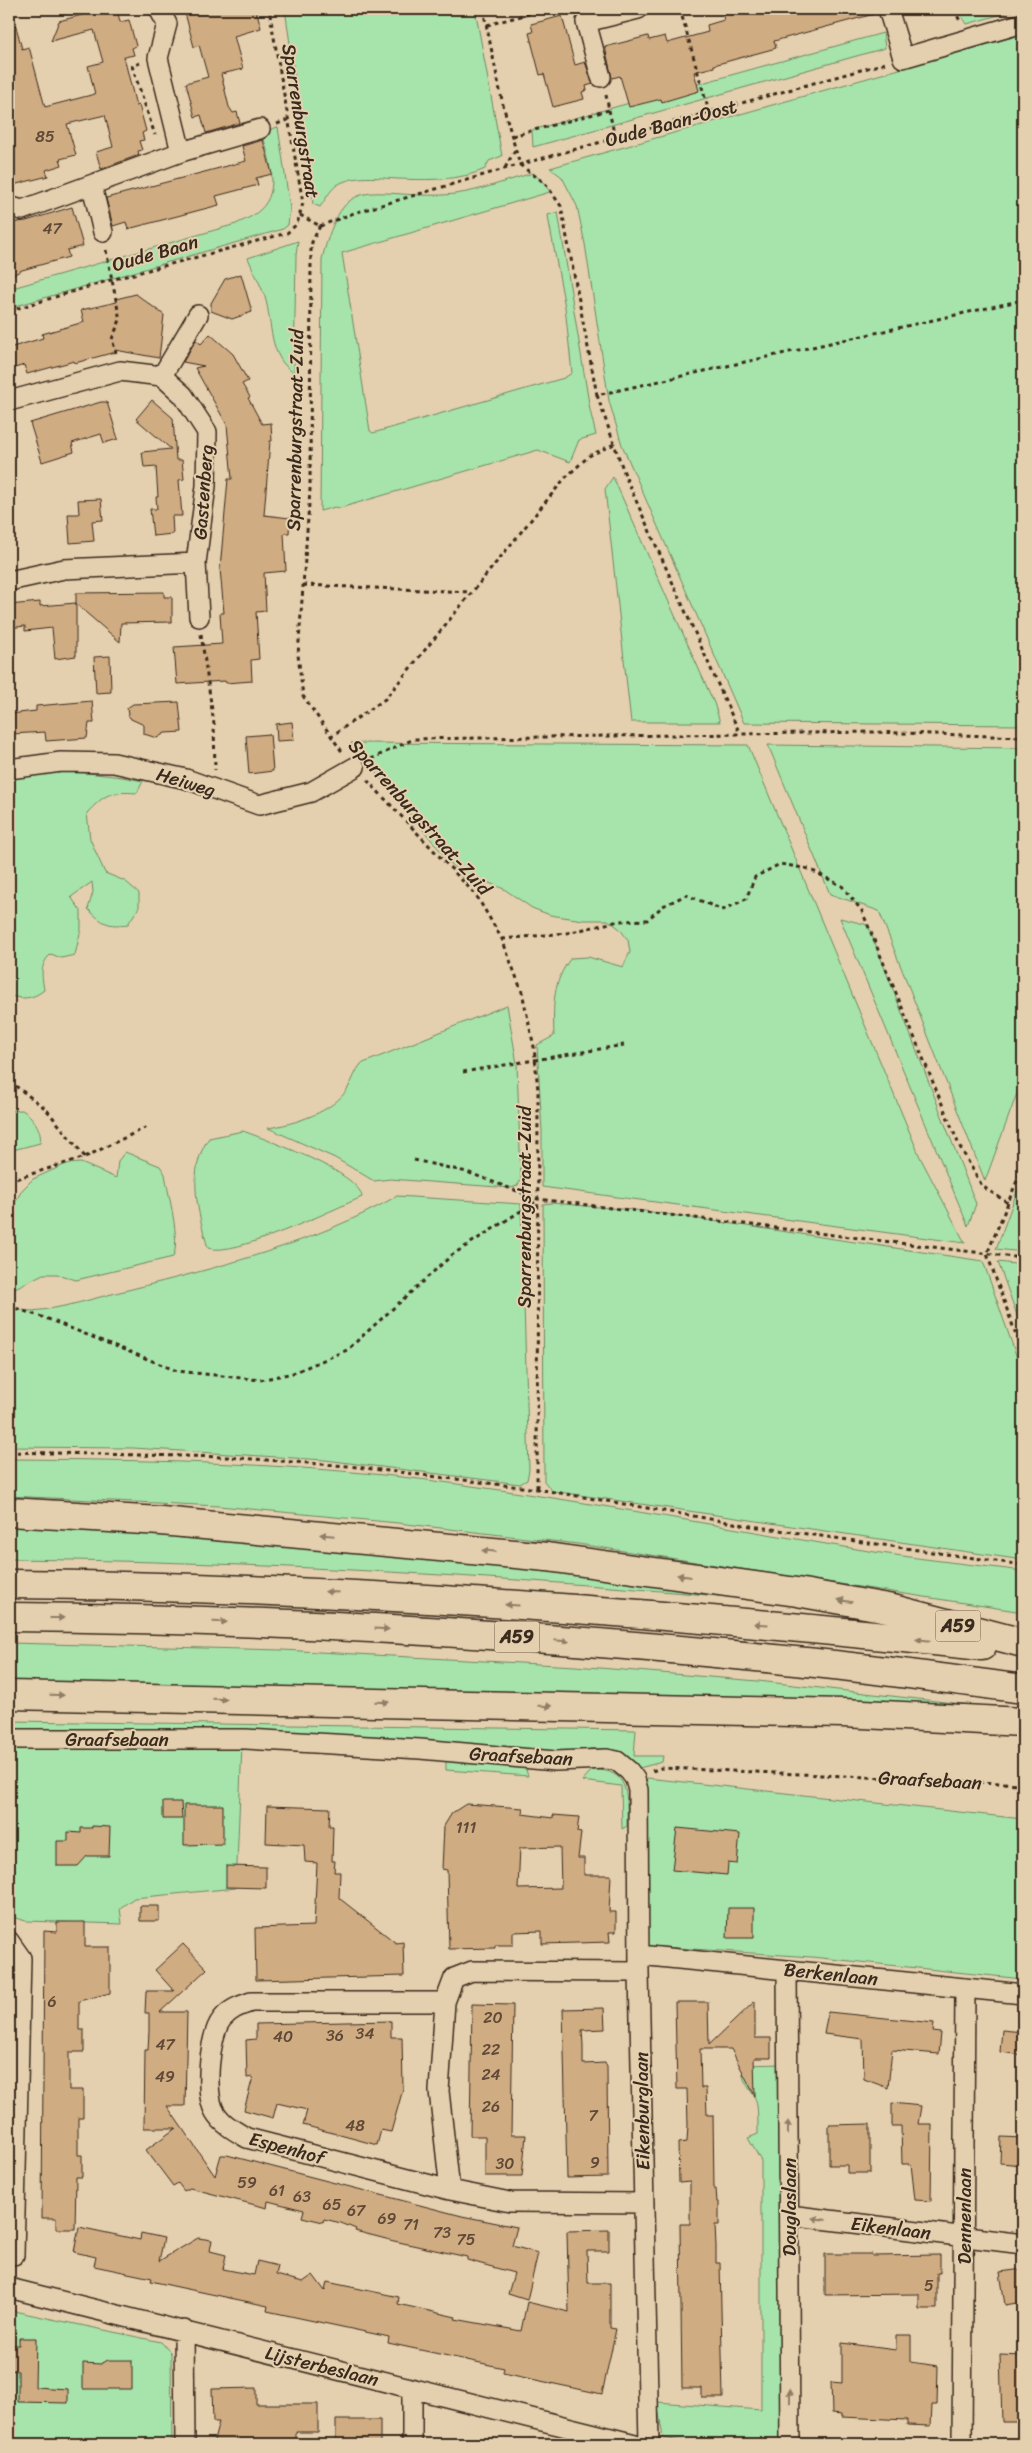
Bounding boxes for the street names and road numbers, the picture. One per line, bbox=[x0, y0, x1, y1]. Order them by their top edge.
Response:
street label: Sparrenburgstraat bbox=[272, 41, 330, 201]
street label: Oude Baan-Oost bbox=[601, 90, 741, 156]
street label: Oude Baan bbox=[108, 225, 202, 281]
street label: Sparrenburgstraat-Zuid bbox=[277, 327, 313, 531]
street label: Gastenberg bbox=[183, 443, 223, 541]
street label: Sparrenburgstraat-Zuid bbox=[340, 731, 501, 905]
street label: Heiweg bbox=[152, 757, 220, 807]
street label: Sparrenburgstraat-Zuid bbox=[508, 1104, 541, 1308]
road number: A59 bbox=[936, 1610, 980, 1642]
road number: A59 bbox=[494, 1621, 540, 1652]
street label: Graafsebaan bbox=[65, 1723, 169, 1756]
street label: Graafsebaan bbox=[468, 1737, 574, 1775]
street label: Graafsebaan bbox=[877, 1761, 983, 1799]
street label: Berkenlaan bbox=[782, 1953, 880, 1995]
street label: Eikenburglaan bbox=[624, 2052, 660, 2170]
street label: Espenhof bbox=[245, 2122, 331, 2175]
street label: Douglaslaan bbox=[773, 2158, 806, 2256]
street label: Dennenlaan bbox=[948, 2168, 981, 2264]
street label: Eikenlaan bbox=[849, 2207, 933, 2249]
street label: Lijsterbeslaan bbox=[262, 2336, 382, 2396]

